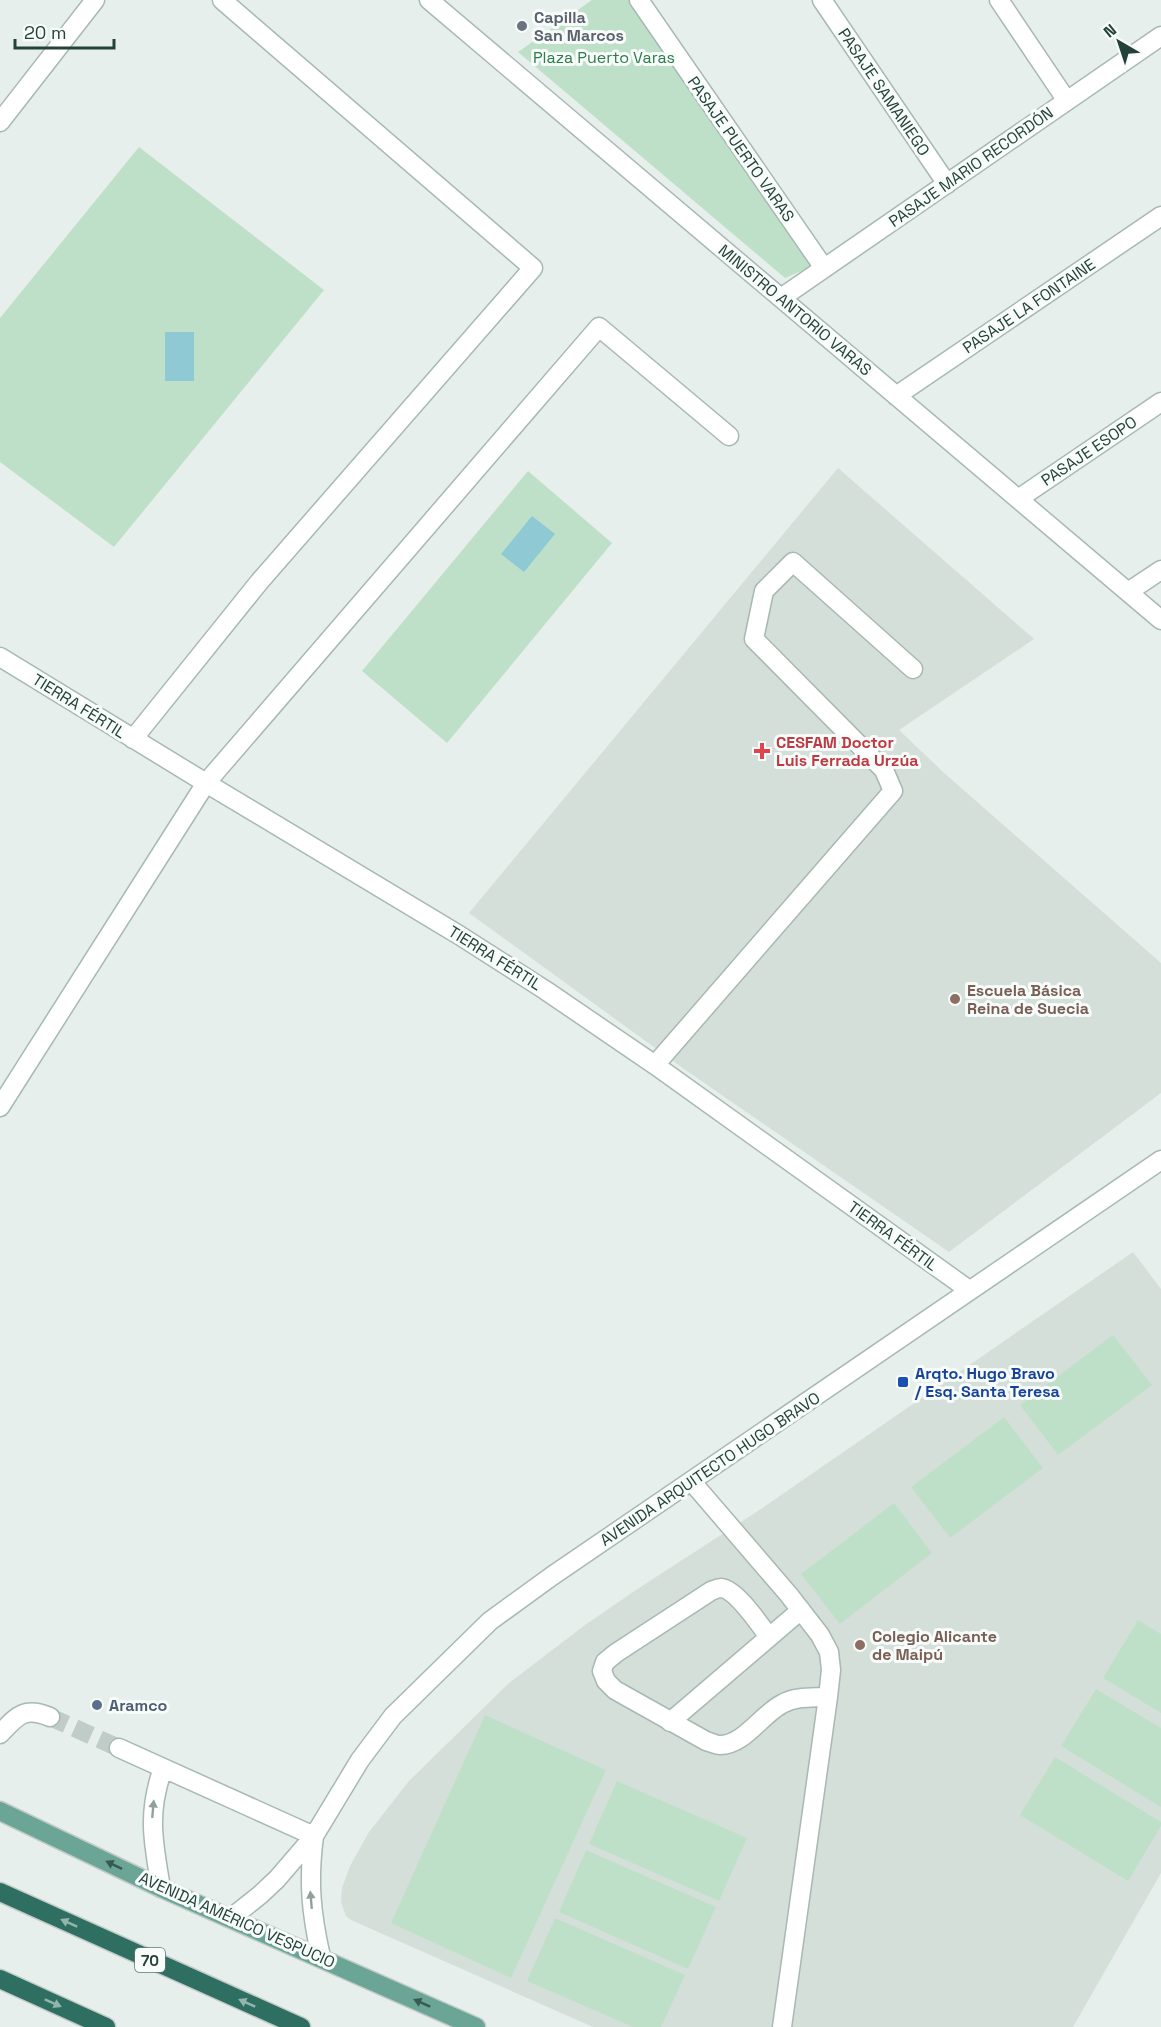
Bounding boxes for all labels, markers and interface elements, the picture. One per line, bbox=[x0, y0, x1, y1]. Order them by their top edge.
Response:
place label: Capilla San Marcos bbox=[534, 7, 624, 46]
scale bar bbox=[15, 12, 114, 50]
north arrow bbox=[1089, 12, 1149, 72]
marker: Capilla San Marcos bbox=[515, 19, 529, 33]
text: N bbox=[1099, 19, 1121, 42]
text: 20 m bbox=[24, 21, 67, 44]
street label: PASAJE SAMANIEGO bbox=[833, 24, 935, 160]
park label: Plaza Puerto Varas bbox=[533, 47, 675, 68]
street label: PASAJE PUERTO VARAS bbox=[683, 72, 799, 226]
street label: PASAJE MARIO RECORDÓN bbox=[885, 102, 1057, 232]
street label: MINISTRO ANTORIO VARAS bbox=[714, 240, 876, 380]
street label: PASAJE LA FONTAINE bbox=[959, 254, 1099, 358]
street label: PASAJE ESOPO bbox=[1037, 411, 1141, 491]
street label: TIERRA FÉRTIL bbox=[28, 669, 130, 743]
place label: CESFAM Doctor Luis Ferrada Urzúa bbox=[776, 732, 919, 771]
marker: CESFAM Doctor Luis Ferrada Urzúa bbox=[753, 742, 771, 760]
street label: TIERRA FÉRTIL bbox=[444, 921, 546, 995]
place label: Escuela Básica Reina de Suecia bbox=[967, 980, 1089, 1019]
marker: Escuela Básica Reina de Suecia bbox=[948, 992, 962, 1006]
street label: TIERRA FÉRTIL bbox=[844, 1196, 942, 1276]
place label: Arqto. Hugo Bravo / Esq. Santa Teresa bbox=[914, 1363, 1060, 1402]
marker: Arqto. Hugo Bravo / Esq. Santa Teresa bbox=[896, 1375, 910, 1389]
street label: AVENIDA ARQUITECTO HUGO BRAVO bbox=[596, 1387, 824, 1551]
place label: Colegio Alicante de Maipú bbox=[872, 1626, 997, 1665]
marker: Colegio Alicante de Maipú bbox=[853, 1638, 867, 1652]
place label: Aramco bbox=[109, 1695, 168, 1716]
marker: Aramco bbox=[90, 1698, 104, 1712]
one-way arrow bbox=[148, 1799, 158, 1818]
one-way arrow bbox=[106, 1861, 123, 1870]
street label: AVENIDA AMÉRICO VESPUCIO bbox=[136, 1867, 338, 1973]
one-way arrow bbox=[306, 1890, 316, 1909]
one-way arrow bbox=[61, 1919, 78, 1928]
road number: 70 bbox=[135, 1948, 165, 1972]
one-way arrow bbox=[238, 1998, 256, 2008]
one-way arrow bbox=[413, 1998, 431, 2008]
one-way arrow bbox=[45, 1999, 62, 2008]

